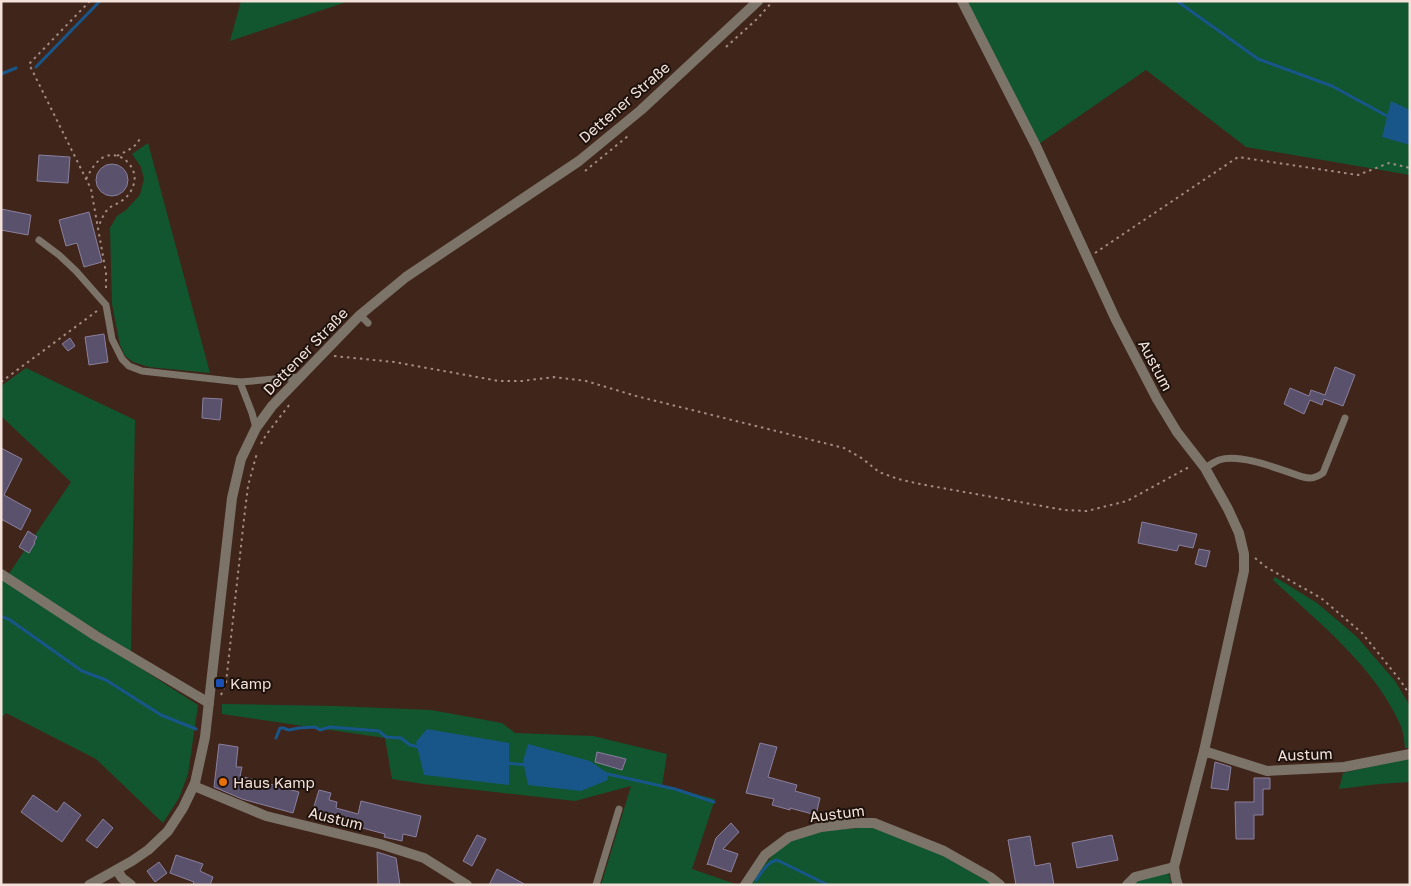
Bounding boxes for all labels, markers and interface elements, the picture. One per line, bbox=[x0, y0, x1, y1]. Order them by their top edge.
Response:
street label: Dettener Straße bbox=[575, 58, 673, 146]
street label: Dettener Straße bbox=[259, 303, 351, 398]
street label: Austum bbox=[1135, 336, 1177, 394]
place label: Kamp bbox=[230, 674, 271, 692]
marker: Kamp bbox=[214, 677, 226, 689]
street label: Austum bbox=[1277, 744, 1333, 764]
place label: Haus Kamp bbox=[233, 773, 315, 791]
marker: Haus Kamp bbox=[217, 776, 229, 788]
street label: Austum bbox=[809, 801, 865, 825]
street label: Austum bbox=[307, 803, 365, 833]

